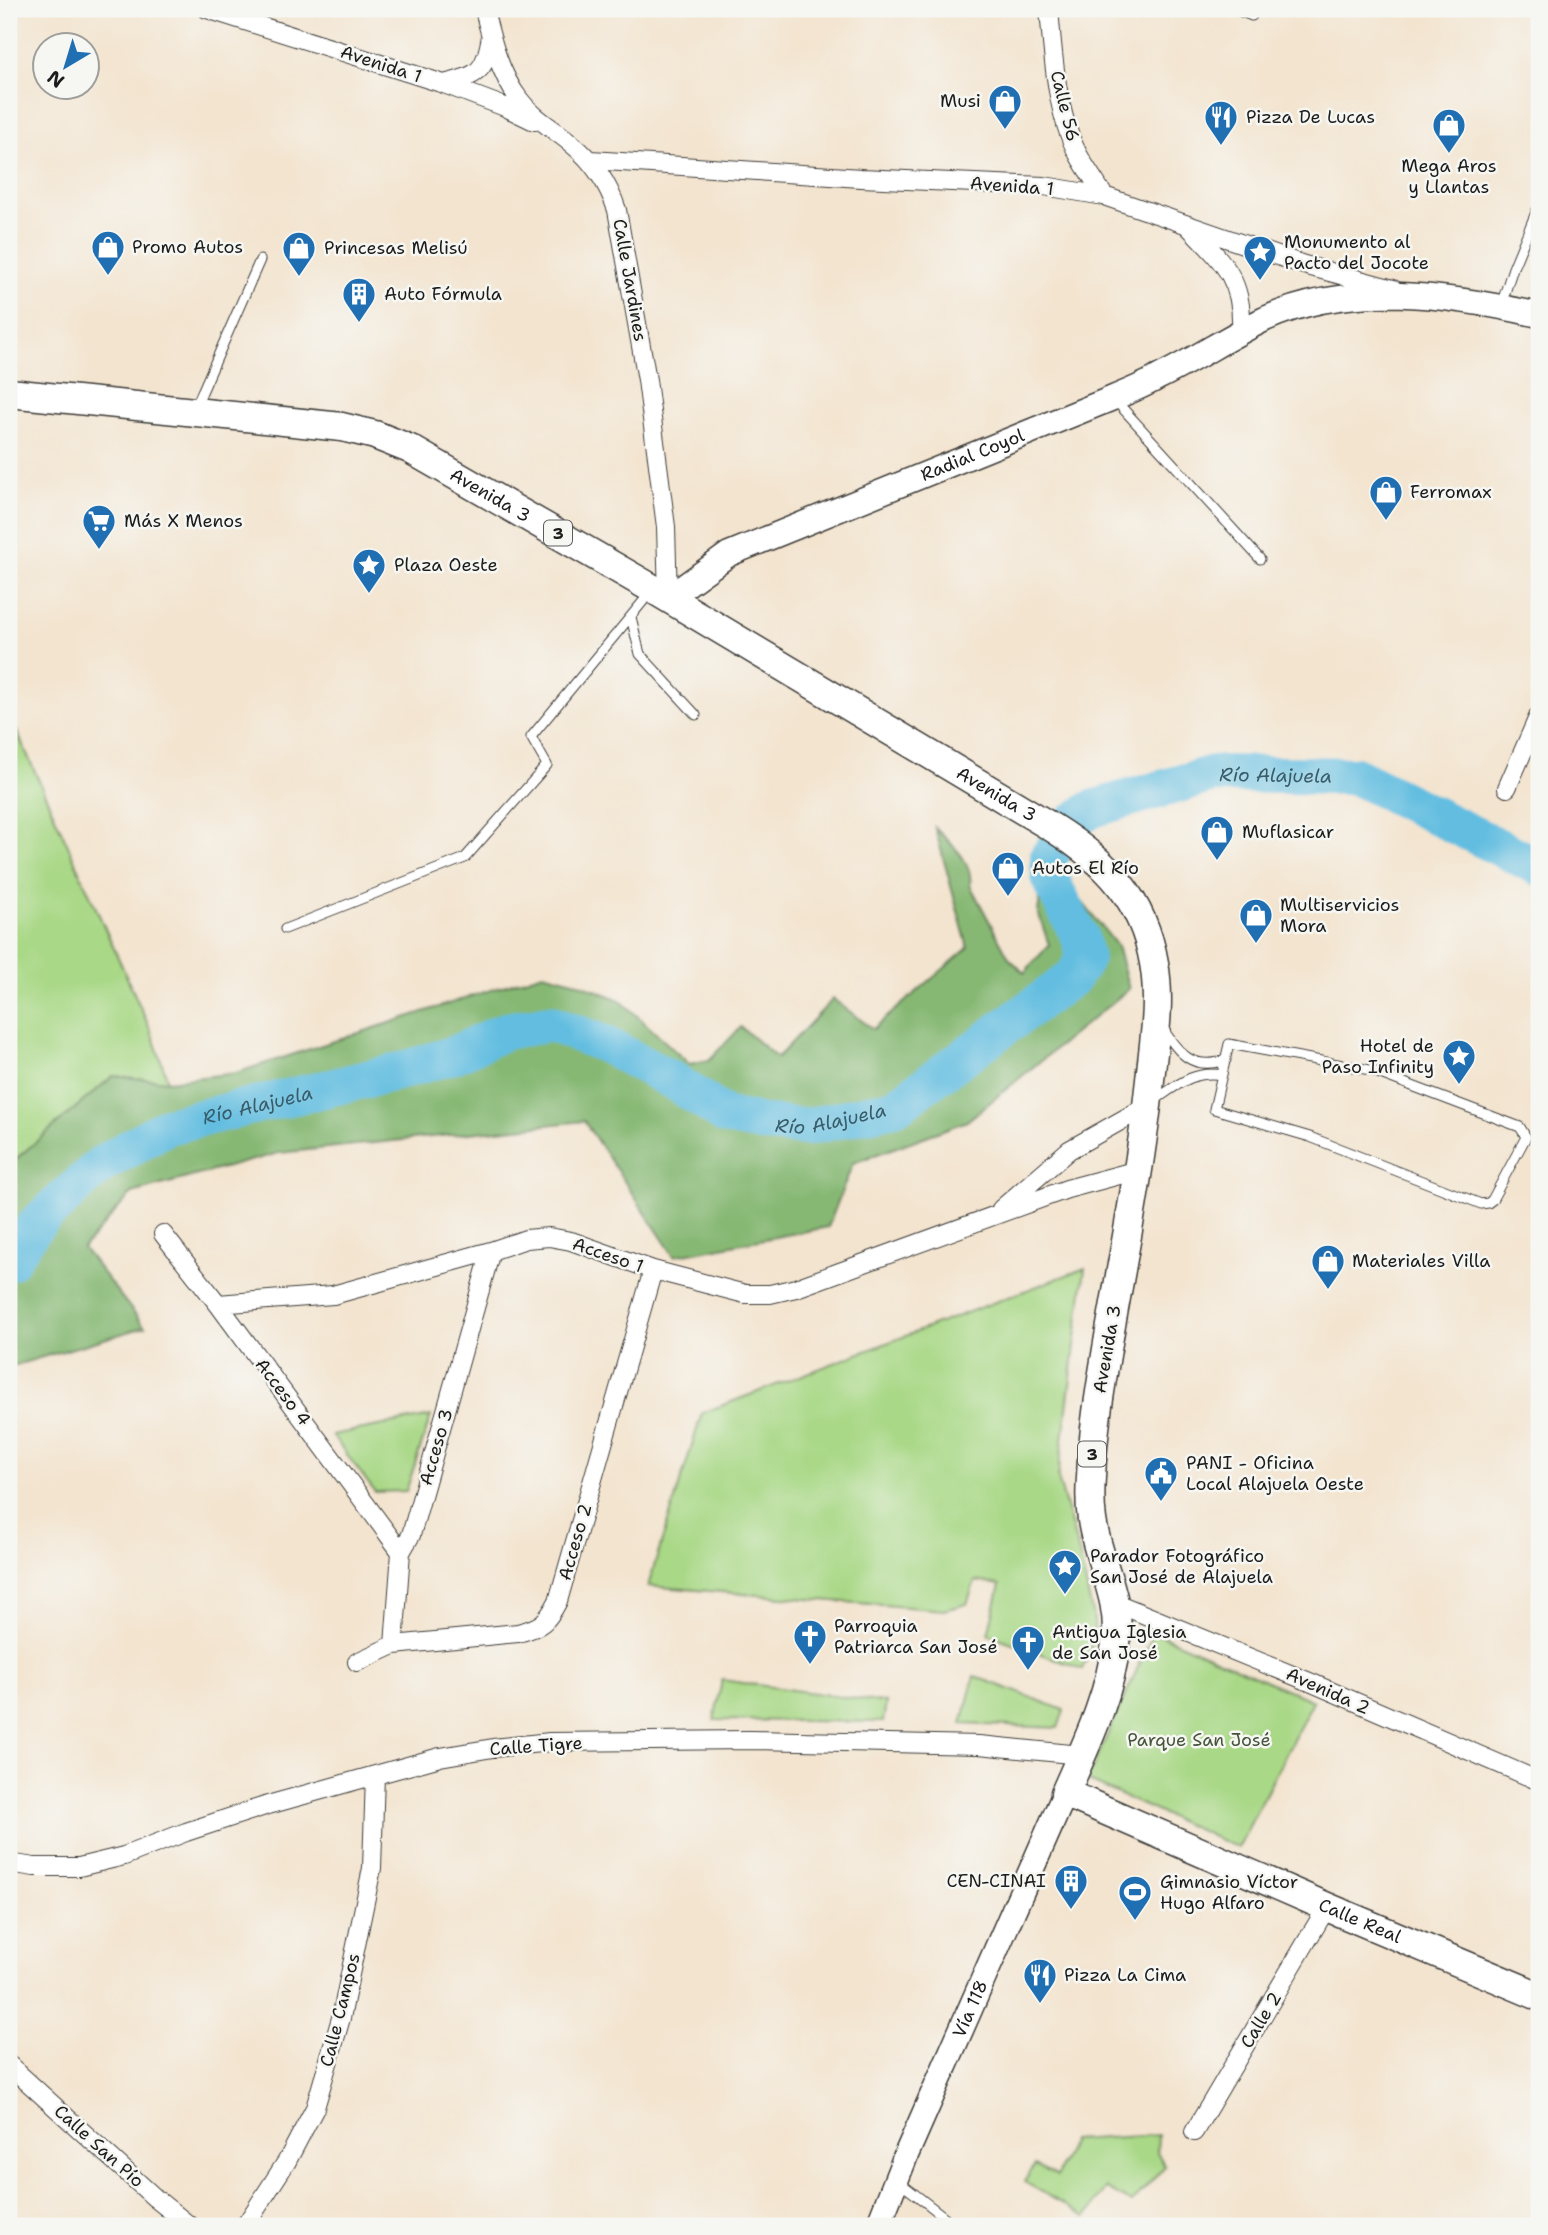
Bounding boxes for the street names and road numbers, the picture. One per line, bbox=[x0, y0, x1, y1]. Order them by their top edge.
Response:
street label: Avenida 1 bbox=[337, 40, 425, 88]
street label: Calle 56 bbox=[1045, 68, 1085, 144]
street label: Avenida 1 bbox=[969, 171, 1055, 201]
street label: Calle Jardines bbox=[607, 217, 653, 343]
street label: Radial Coyol bbox=[917, 423, 1028, 487]
street label: Avenida 3 bbox=[446, 463, 535, 528]
road number: 3 bbox=[544, 520, 572, 546]
street label: Avenida 3 bbox=[952, 761, 1041, 827]
street label: Acceso 1 bbox=[569, 1232, 647, 1278]
street label: Avenida 3 bbox=[1087, 1303, 1127, 1395]
street label: Acceso 4 bbox=[250, 1353, 316, 1431]
street label: Acceso 3 bbox=[414, 1406, 458, 1488]
road number: 3 bbox=[1078, 1442, 1106, 1466]
street label: Acceso 2 bbox=[553, 1501, 597, 1583]
street label: Avenida 2 bbox=[1282, 1662, 1374, 1720]
street label: Calle Tigre bbox=[489, 1731, 583, 1761]
street label: Calle Real bbox=[1315, 1893, 1405, 1949]
street label: Calle Campos bbox=[314, 1951, 366, 2069]
street label: Vía 118 bbox=[947, 1976, 993, 2041]
street label: Calle 2 bbox=[1235, 1987, 1287, 2053]
street label: Calle San Pío bbox=[49, 2099, 149, 2193]

